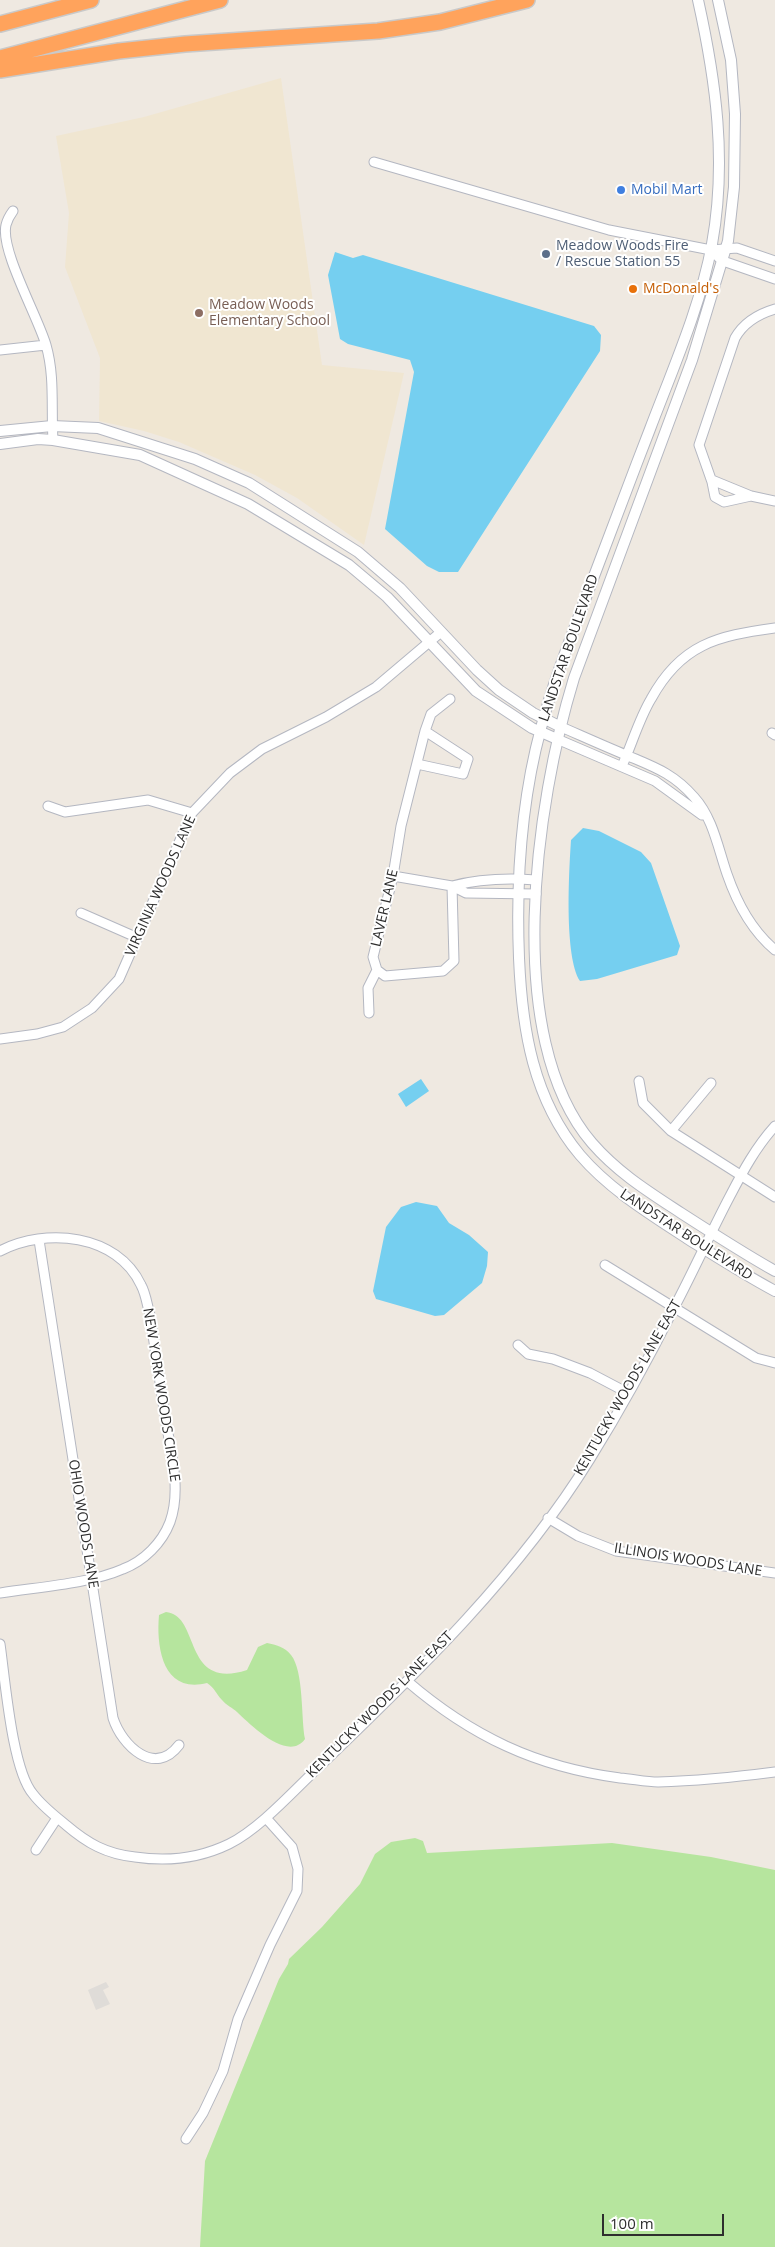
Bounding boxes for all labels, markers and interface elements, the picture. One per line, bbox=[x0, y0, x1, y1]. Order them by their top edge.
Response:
place label: Mobil Mart bbox=[631, 182, 702, 198]
marker: Mobil Mart bbox=[615, 184, 627, 196]
place label: Meadow Woods Fire / Rescue Station 55 bbox=[556, 238, 689, 270]
marker: Meadow Woods Fire / Rescue Station 55 bbox=[540, 248, 552, 260]
place label: McDonald's bbox=[643, 281, 719, 297]
marker: McDonald's bbox=[627, 283, 639, 295]
place label: Meadow Woods Elementary School bbox=[209, 297, 330, 330]
marker: Meadow Woods Elementary School bbox=[193, 307, 205, 319]
street label: LANDSTAR BOULEVARD bbox=[536, 572, 602, 724]
street label: VIRGINIA WOODS LANE bbox=[122, 813, 200, 959]
street label: LAVER LANE bbox=[368, 868, 402, 948]
street label: LANDSTAR BOULEVARD bbox=[617, 1186, 755, 1284]
street label: KENTUCKY WOODS LANE EAST bbox=[571, 1297, 685, 1479]
street label: NEW YORK WOODS CIRCLE bbox=[139, 1307, 183, 1483]
street label: OHIO WOODS LANE bbox=[65, 1458, 101, 1590]
street label: ILLINOIS WOODS LANE bbox=[613, 1540, 763, 1580]
street label: KENTUCKY WOODS LANE EAST bbox=[303, 1628, 457, 1782]
scale bar bbox=[605, 2204, 728, 2236]
text: 100 m bbox=[610, 2213, 654, 2233]

